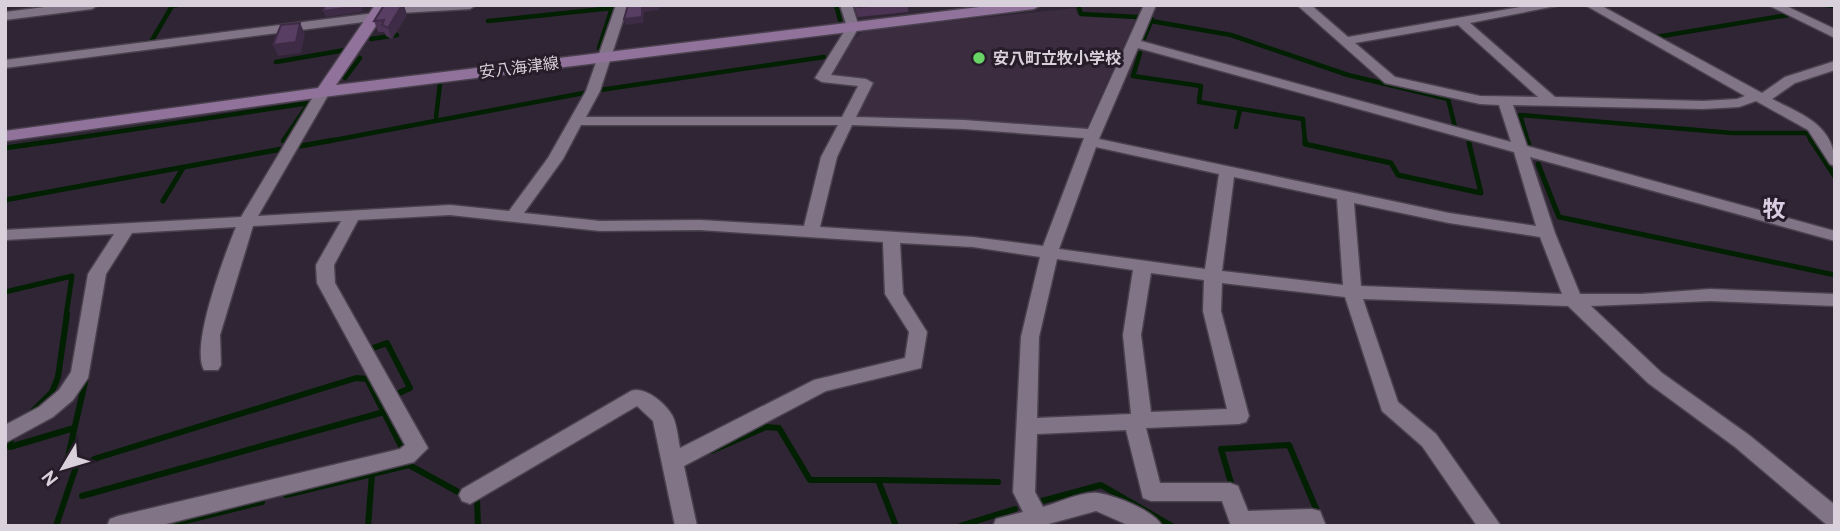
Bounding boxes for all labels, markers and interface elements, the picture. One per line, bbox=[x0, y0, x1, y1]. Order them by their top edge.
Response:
marker: 安八町立牧小学校 bbox=[971, 50, 987, 66]
place label: 安八町立牧小学校 bbox=[993, 50, 1121, 70]
street label: 安八海津線 bbox=[478, 54, 560, 84]
district label: 牧 bbox=[1763, 197, 1786, 226]
north arrow bbox=[28, 433, 98, 503]
text: N bbox=[38, 464, 65, 490]

